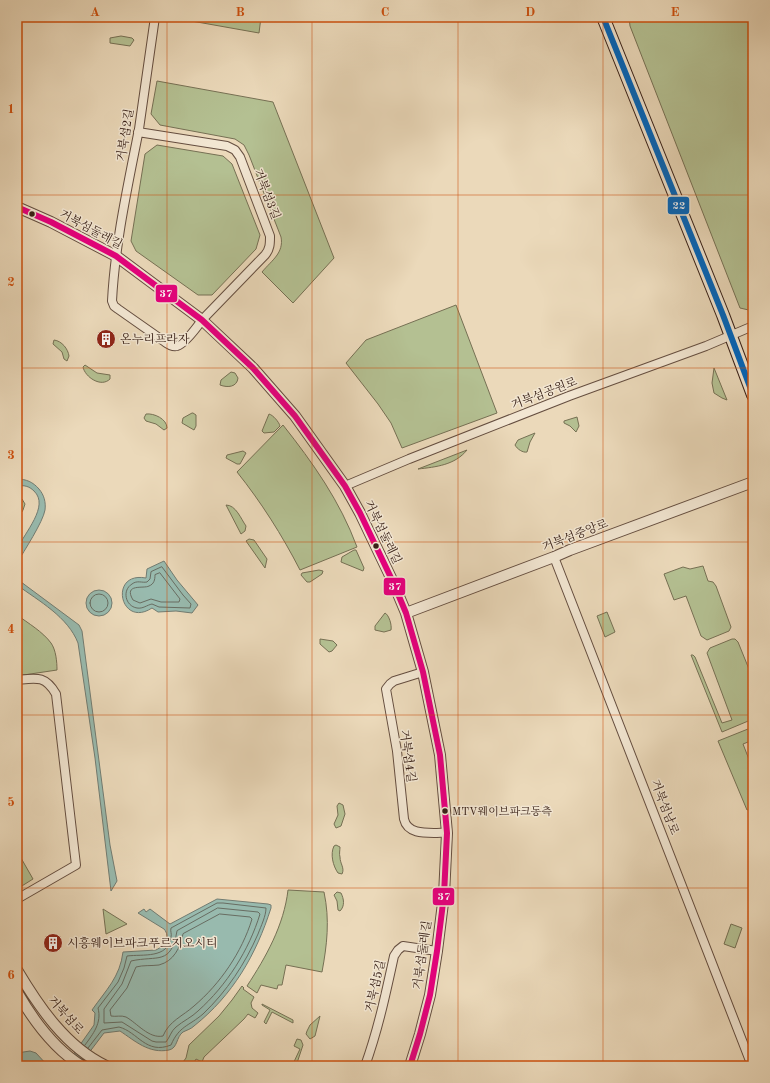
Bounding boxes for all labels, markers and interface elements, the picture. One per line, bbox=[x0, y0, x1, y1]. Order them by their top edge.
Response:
text: A bbox=[90, 6, 100, 19]
text: B bbox=[235, 6, 245, 19]
text: C bbox=[381, 6, 389, 19]
text: D bbox=[525, 6, 535, 19]
text: E bbox=[671, 6, 680, 19]
text: 1 bbox=[7, 103, 15, 116]
street label: 거북섬2길 bbox=[114, 108, 136, 162]
street label: 거북섬3길 bbox=[251, 167, 283, 221]
line badge: 22 bbox=[667, 196, 690, 215]
text: 22 bbox=[673, 201, 685, 212]
street label: 거북섬둘레길 bbox=[57, 206, 125, 252]
unlabelled marker bbox=[27, 209, 37, 219]
text: 2 bbox=[7, 276, 15, 289]
line badge: 37 bbox=[155, 284, 178, 303]
text: 37 bbox=[160, 289, 172, 300]
building icon: 온누리프라자 bbox=[95, 328, 117, 350]
place label: 온누리프라자 bbox=[120, 333, 190, 346]
street label: 거북섬공원로 bbox=[509, 374, 579, 412]
text: 3 bbox=[7, 449, 15, 462]
street label: 거북섬둘레길 bbox=[361, 498, 405, 566]
street label: 거북섬중앙로 bbox=[540, 516, 610, 554]
unlabelled marker bbox=[371, 541, 381, 551]
line badge: 37 bbox=[383, 577, 406, 596]
text: 37 bbox=[389, 582, 401, 593]
text: 4 bbox=[7, 623, 15, 636]
street label: 거북섬4길 bbox=[397, 729, 419, 783]
street label: 거북섬남로 bbox=[648, 777, 682, 837]
text: 5 bbox=[7, 796, 15, 809]
place label: MTV웨이브파크동측 bbox=[452, 805, 552, 818]
marker: MTV웨이브파크동측 bbox=[440, 806, 450, 816]
line badge: 37 bbox=[432, 887, 455, 906]
text: 37 bbox=[438, 892, 450, 903]
street label: 거북섬둘레길 bbox=[410, 920, 434, 990]
building icon: 시흥웨이브파크푸르지오시티 bbox=[42, 932, 64, 954]
place label: 시흥웨이브파크푸르지오시티 bbox=[67, 936, 218, 950]
street label: 거북섬5길 bbox=[362, 958, 388, 1014]
text: 6 bbox=[7, 969, 15, 982]
street label: 거북섬로 bbox=[45, 993, 87, 1037]

